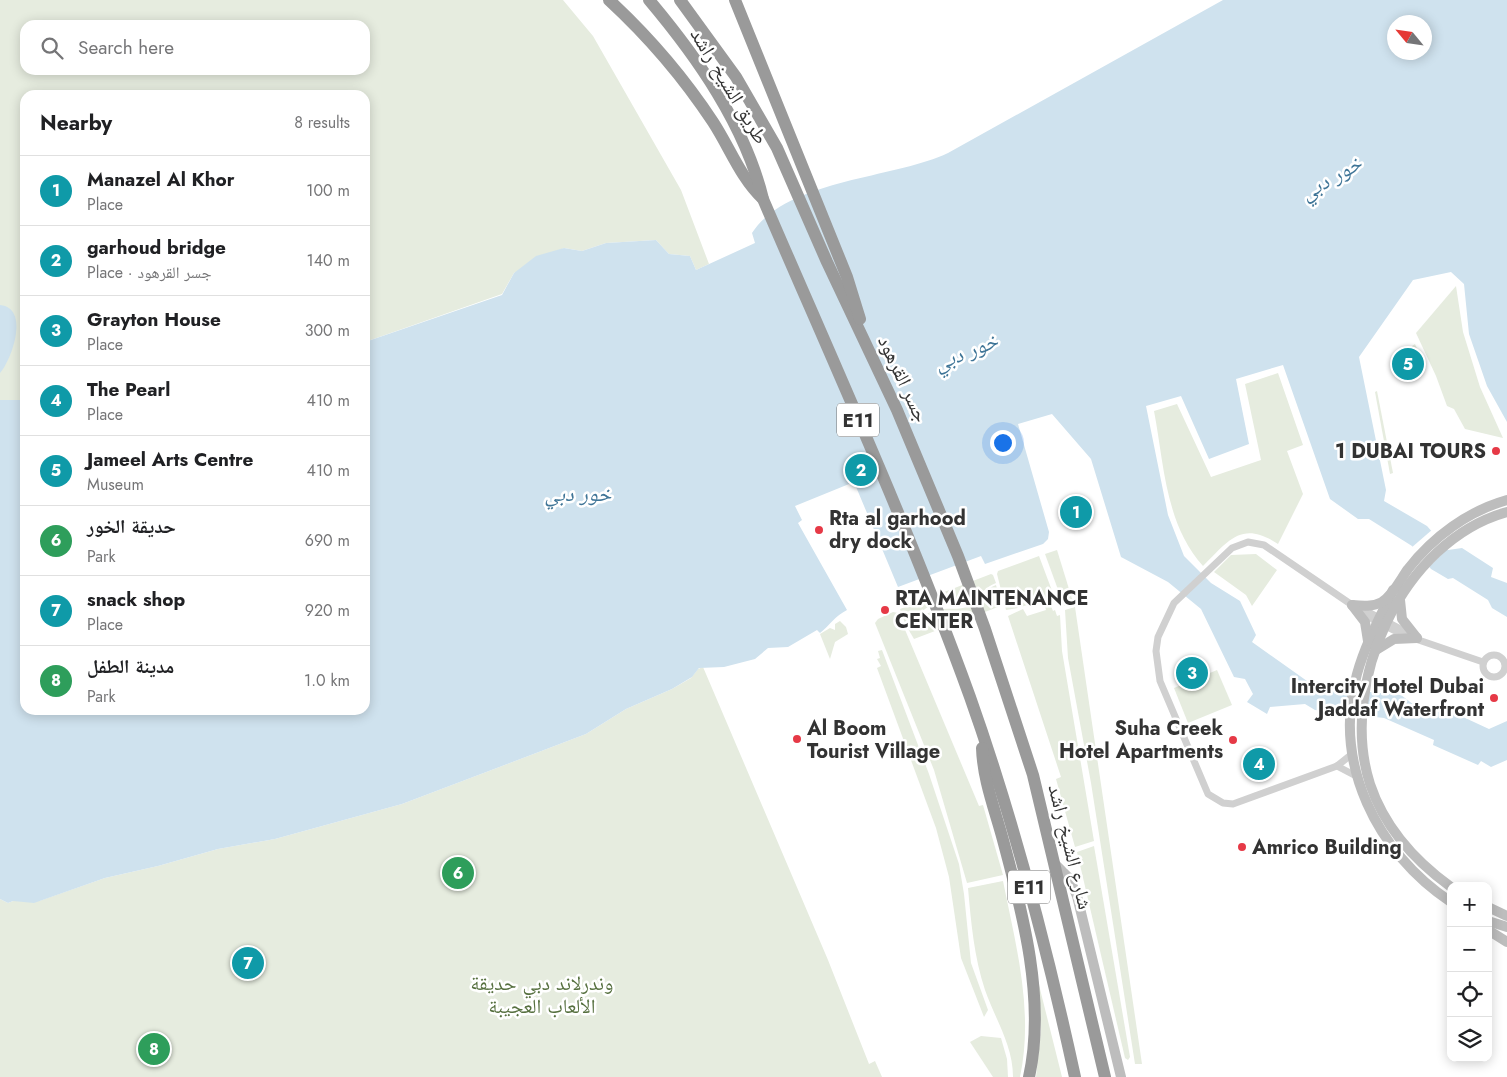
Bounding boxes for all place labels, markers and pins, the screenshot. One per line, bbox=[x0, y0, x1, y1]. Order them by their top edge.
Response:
pin: 5 bbox=[1392, 345, 1424, 383]
place label: 1 DUBAI TOURS bbox=[1335, 437, 1486, 466]
marker: 1 DUBAI TOURS bbox=[1490, 445, 1502, 457]
pin: 2 bbox=[845, 451, 877, 489]
pin: 1 bbox=[1060, 493, 1092, 531]
place label: Rta al garhood dry dock bbox=[829, 504, 966, 556]
marker: Rta al garhood dry dock bbox=[813, 524, 825, 536]
place label: RTA MAINTENANCE CENTER bbox=[895, 584, 1088, 636]
marker: RTA MAINTENANCE CENTER bbox=[879, 604, 891, 616]
pin: 3 bbox=[1176, 654, 1208, 692]
place label: Intercity Hotel Dubai Jaddaf Waterfront bbox=[1291, 672, 1485, 724]
marker: Intercity Hotel Dubai Jaddaf Waterfront bbox=[1488, 692, 1500, 704]
place label: Al Boom Tourist Village bbox=[806, 714, 940, 766]
place label: Suha Creek Hotel Apartments bbox=[1059, 714, 1223, 766]
marker: Al Boom Tourist Village bbox=[791, 733, 803, 745]
marker: Suha Creek Hotel Apartments bbox=[1227, 734, 1239, 746]
pin: 4 bbox=[1243, 745, 1275, 783]
place label: Amrico Building bbox=[1251, 833, 1402, 862]
marker: Amrico Building bbox=[1236, 841, 1248, 853]
pin: 6 bbox=[442, 854, 474, 892]
pin: 7 bbox=[232, 944, 264, 982]
pin: 8 bbox=[138, 1030, 170, 1068]

